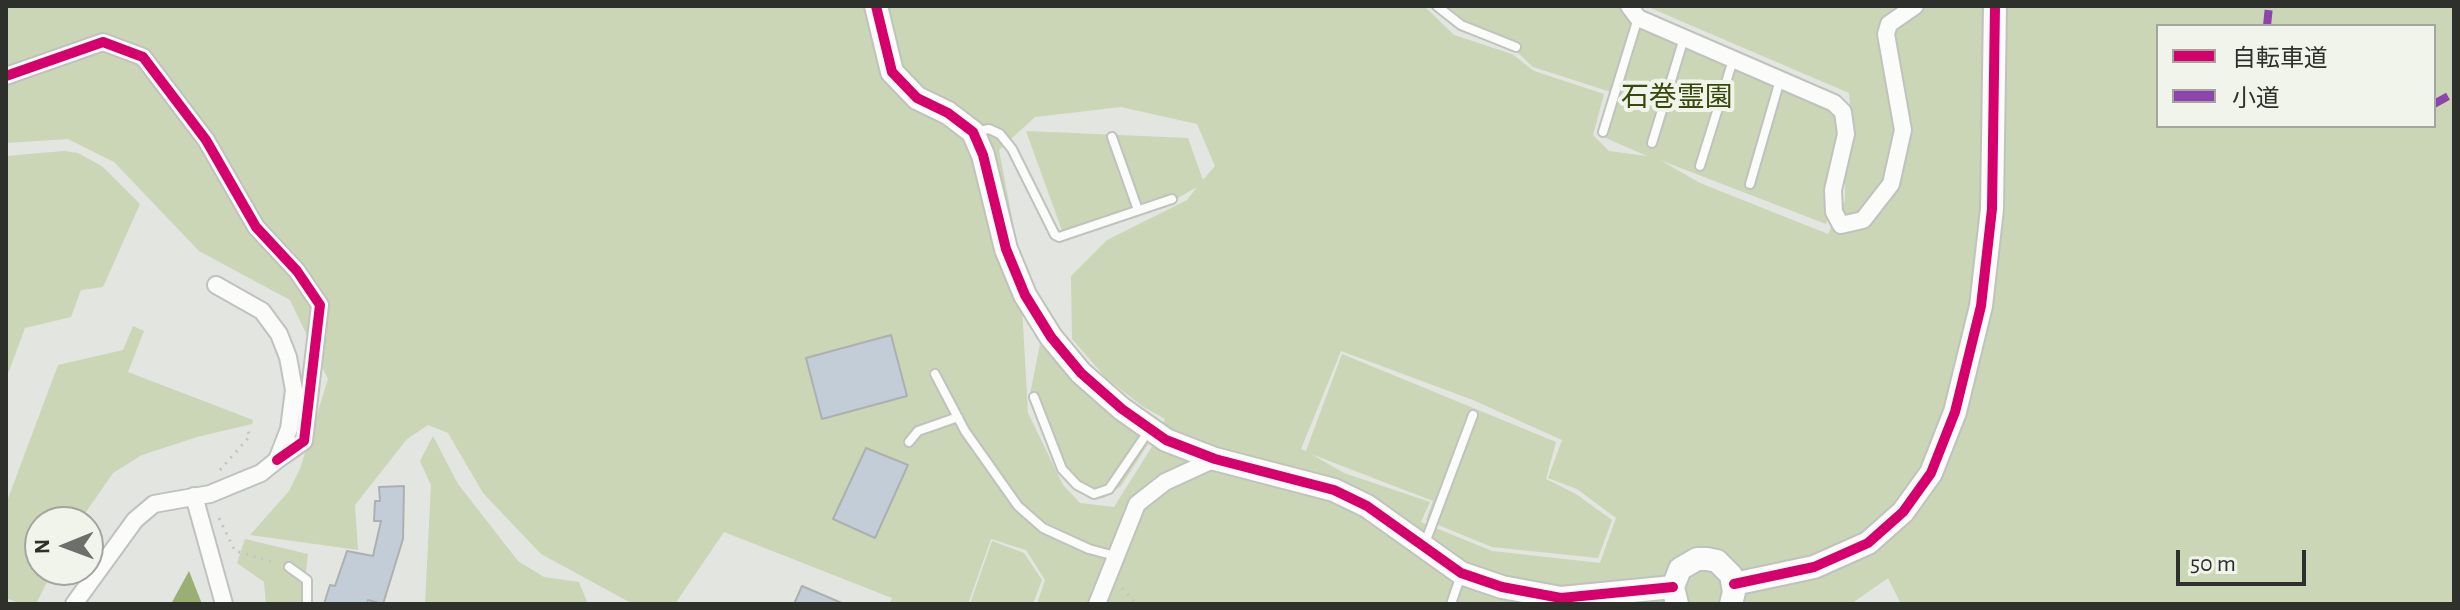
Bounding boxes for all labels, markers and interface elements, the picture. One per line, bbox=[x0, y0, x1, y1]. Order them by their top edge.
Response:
legend bbox=[2156, 24, 2436, 128]
text: 自転車道 bbox=[2232, 47, 2328, 71]
park label: 石巻霊園 bbox=[1621, 81, 1733, 115]
text: 小道 bbox=[2232, 87, 2280, 111]
north arrow bbox=[24, 506, 104, 586]
scale bar bbox=[2180, 534, 2310, 584]
text: N bbox=[31, 539, 53, 554]
text: 50 m bbox=[2190, 552, 2236, 576]

